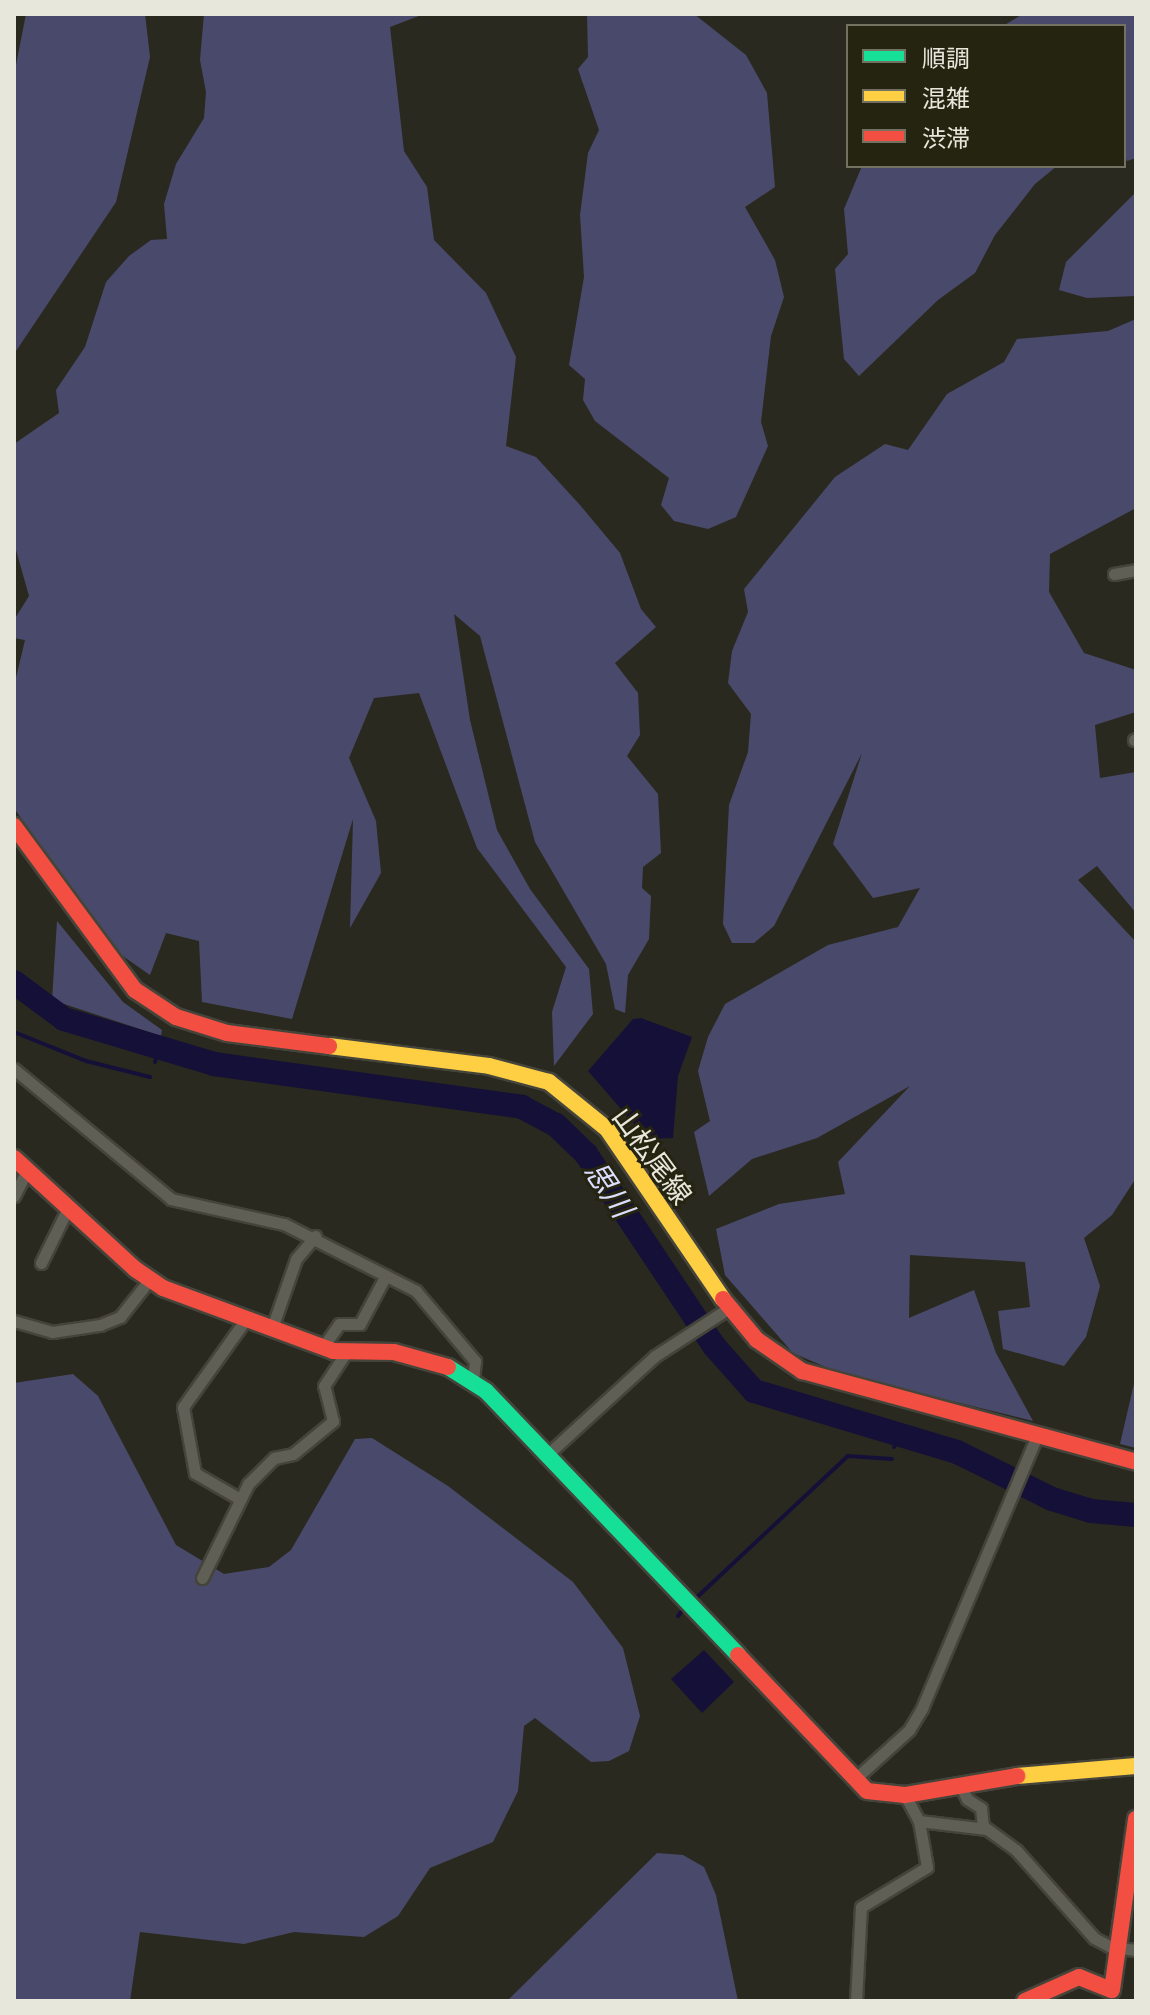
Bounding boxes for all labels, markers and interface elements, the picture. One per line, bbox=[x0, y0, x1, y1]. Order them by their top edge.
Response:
legend bbox=[846, 24, 1126, 168]
text: 順調 bbox=[922, 41, 970, 74]
text: 混雑 bbox=[922, 81, 970, 114]
text: 渋滞 bbox=[922, 121, 970, 154]
street label: 山松尾線 bbox=[606, 1100, 700, 1210]
water label: 思川 bbox=[577, 1154, 641, 1224]

